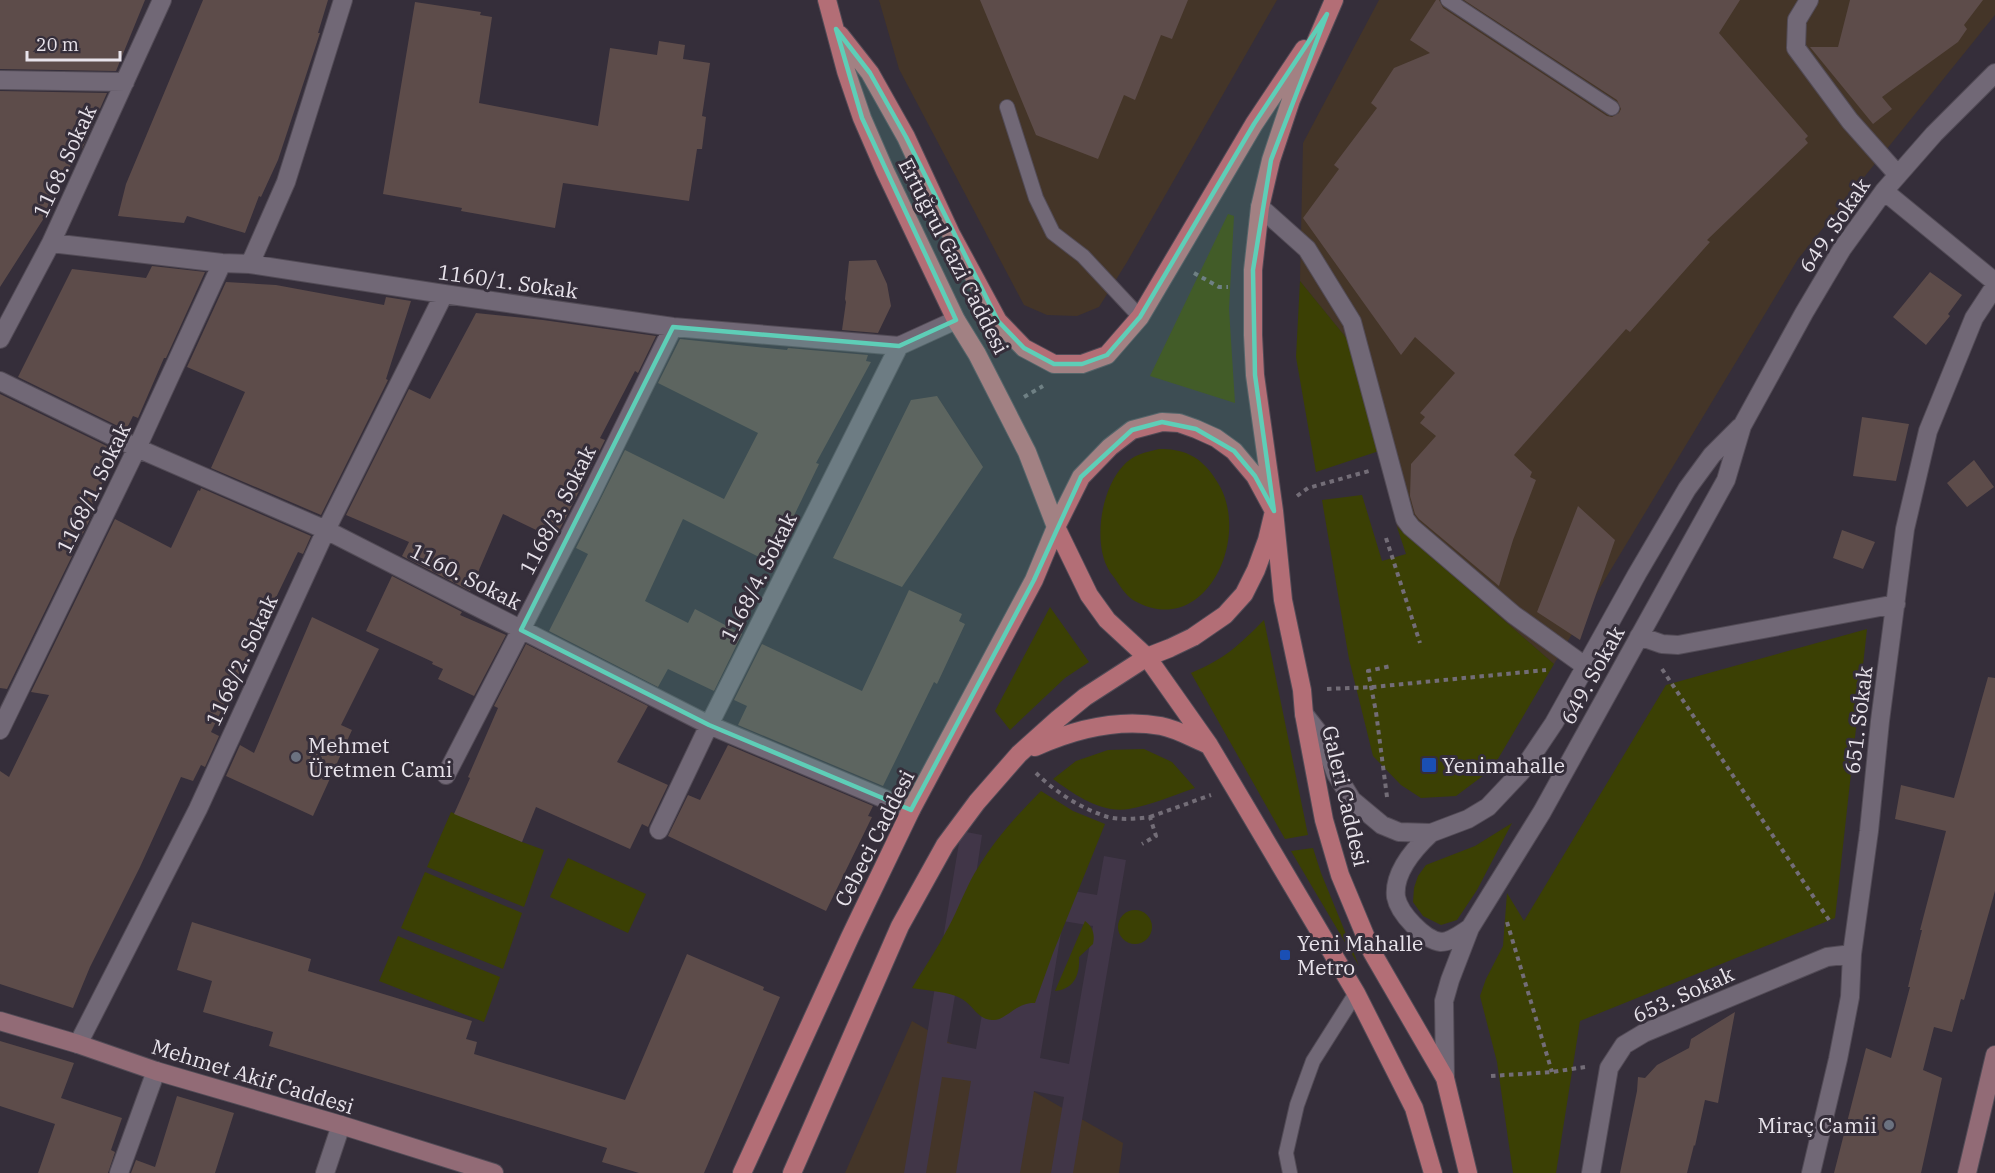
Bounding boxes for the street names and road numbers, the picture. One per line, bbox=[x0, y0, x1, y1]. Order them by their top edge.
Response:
street label: 1168. Sokak bbox=[26, 100, 103, 222]
street label: Ertuğrul Gazi Caddesi bbox=[892, 153, 1016, 359]
street label: 649. Sokak bbox=[1792, 172, 1876, 278]
street label: 1160/1. Sokak bbox=[436, 257, 581, 305]
street label: 1168/1. Sokak bbox=[49, 418, 137, 558]
street label: 1168/3. Sokak bbox=[512, 440, 602, 579]
street label: 1168/4. Sokak bbox=[713, 507, 803, 646]
street label: 1160. Sokak bbox=[406, 536, 527, 616]
street label: 1168/2. Sokak bbox=[198, 589, 284, 730]
street label: 649. Sokak bbox=[1553, 620, 1631, 729]
street label: 651. Sokak bbox=[1837, 664, 1879, 776]
street label: Galeri Caddesi bbox=[1316, 723, 1376, 869]
street label: Cebeci Caddesi bbox=[828, 765, 920, 911]
street label: 653. Sokak bbox=[1628, 959, 1739, 1029]
street label: Mehmet Akif Caddesi bbox=[149, 1032, 357, 1120]

